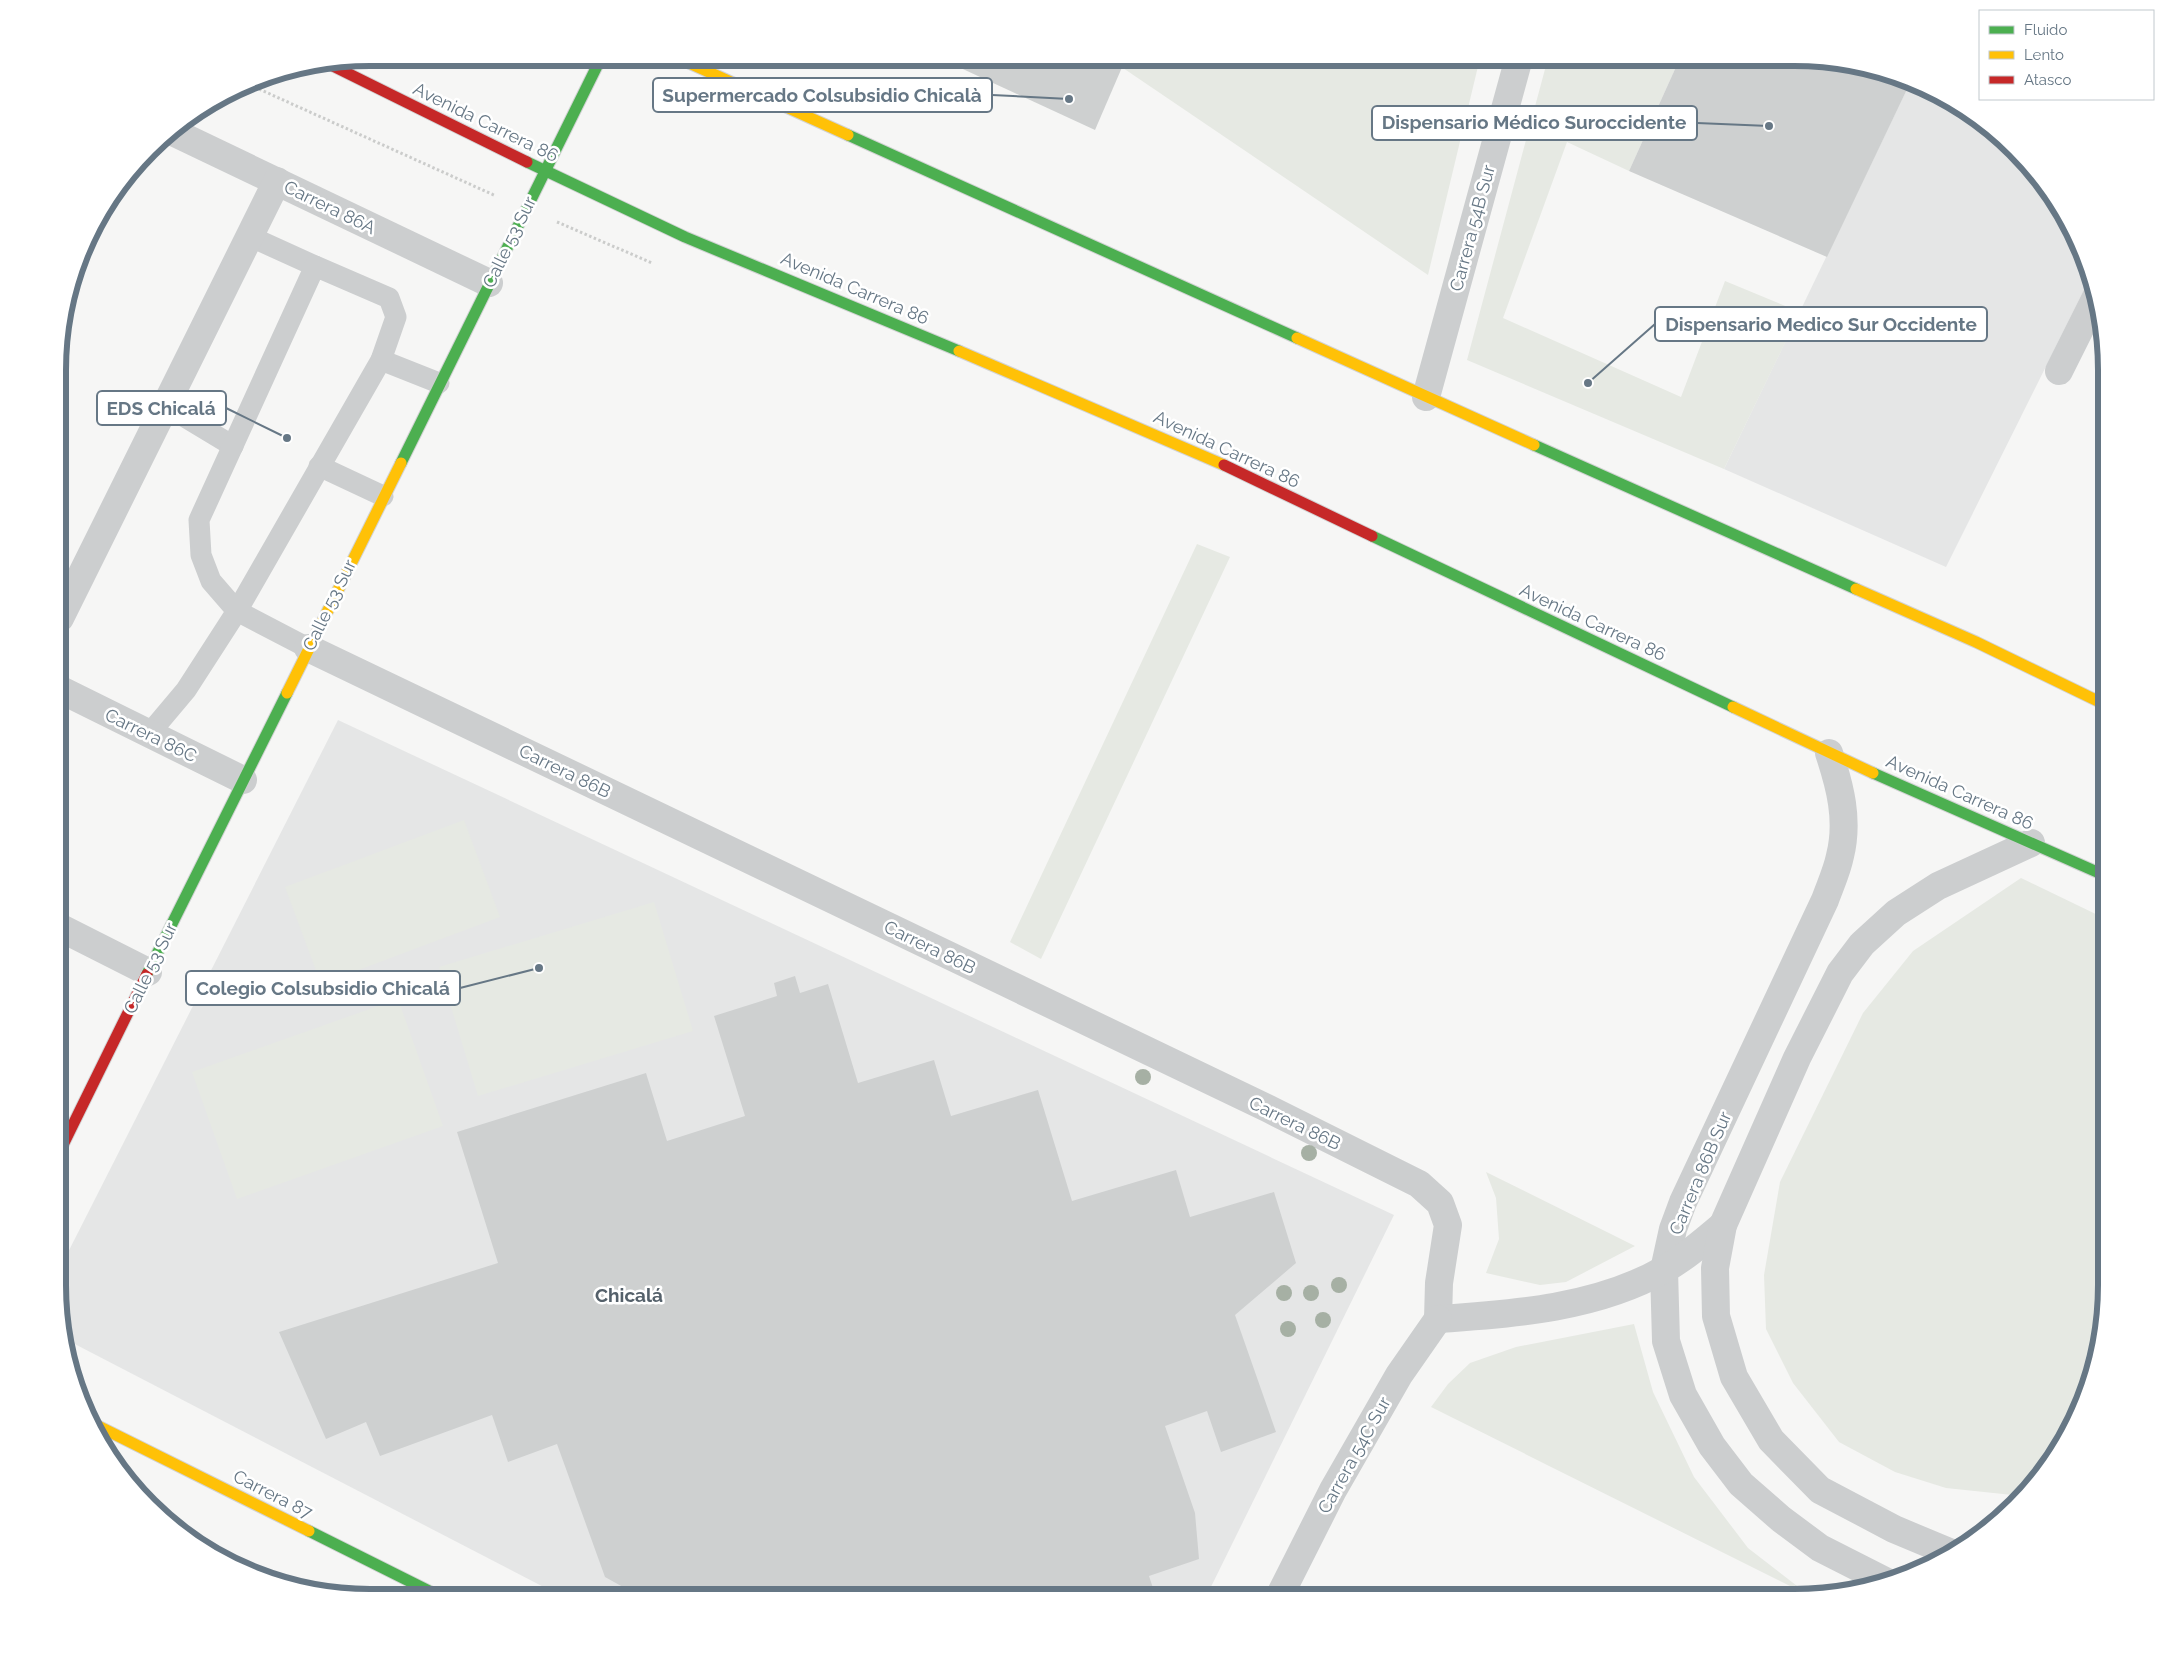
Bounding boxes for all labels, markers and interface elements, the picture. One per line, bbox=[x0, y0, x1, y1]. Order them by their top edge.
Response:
legend bbox=[1979, 10, 2154, 100]
text: Fluido bbox=[2024, 21, 2067, 39]
text: Lento bbox=[2024, 46, 2064, 64]
text: Atasco bbox=[2024, 71, 2071, 89]
street label: Avenida Carrera 86 bbox=[410, 78, 562, 166]
callout: Supermercado Colsubsidio Chicalà bbox=[653, 78, 992, 112]
text: Supermercado Colsubsidio Chicalà bbox=[662, 84, 982, 106]
callout: Dispensario Médico Suroccidente bbox=[1372, 106, 1697, 140]
text: Dispensario Médico Suroccidente bbox=[1382, 111, 1686, 133]
street label: Carrera 54B Sur bbox=[1445, 162, 1499, 293]
street label: Carrera 86A bbox=[281, 176, 379, 238]
street label: Calle 53 Sur bbox=[478, 192, 540, 291]
street label: Avenida Carrera 86 bbox=[778, 247, 932, 329]
callout: Dispensario Medico Sur Occidente bbox=[1655, 307, 1987, 341]
text: Dispensario Medico Sur Occidente bbox=[1665, 313, 1977, 335]
callout: EDS Chicalá bbox=[97, 391, 226, 425]
text: EDS Chicalá bbox=[106, 397, 216, 419]
street label: Avenida Carrera 86 bbox=[1151, 406, 1303, 492]
street label: Calle 53 Sur bbox=[298, 555, 360, 654]
street label: Avenida Carrera 86 bbox=[1517, 579, 1669, 665]
street label: Carrera 86C bbox=[102, 704, 200, 766]
street label: Carrera 86B bbox=[516, 740, 614, 802]
street label: Avenida Carrera 86 bbox=[1883, 750, 2037, 834]
street label: Carrera 86B bbox=[881, 916, 979, 978]
street label: Calle 53 Sur bbox=[119, 918, 181, 1017]
callout: Colegio Colsubsidio Chicalá bbox=[186, 971, 460, 1005]
text: Colegio Colsubsidio Chicalá bbox=[196, 977, 450, 999]
street label: Carrera 86B bbox=[1246, 1092, 1344, 1154]
street label: Carrera 86B Sur bbox=[1665, 1108, 1736, 1238]
district label: Chicalá bbox=[595, 1284, 663, 1306]
street label: Carrera 54C Sur bbox=[1313, 1392, 1395, 1517]
street label: Carrera 87 bbox=[230, 1465, 316, 1523]

